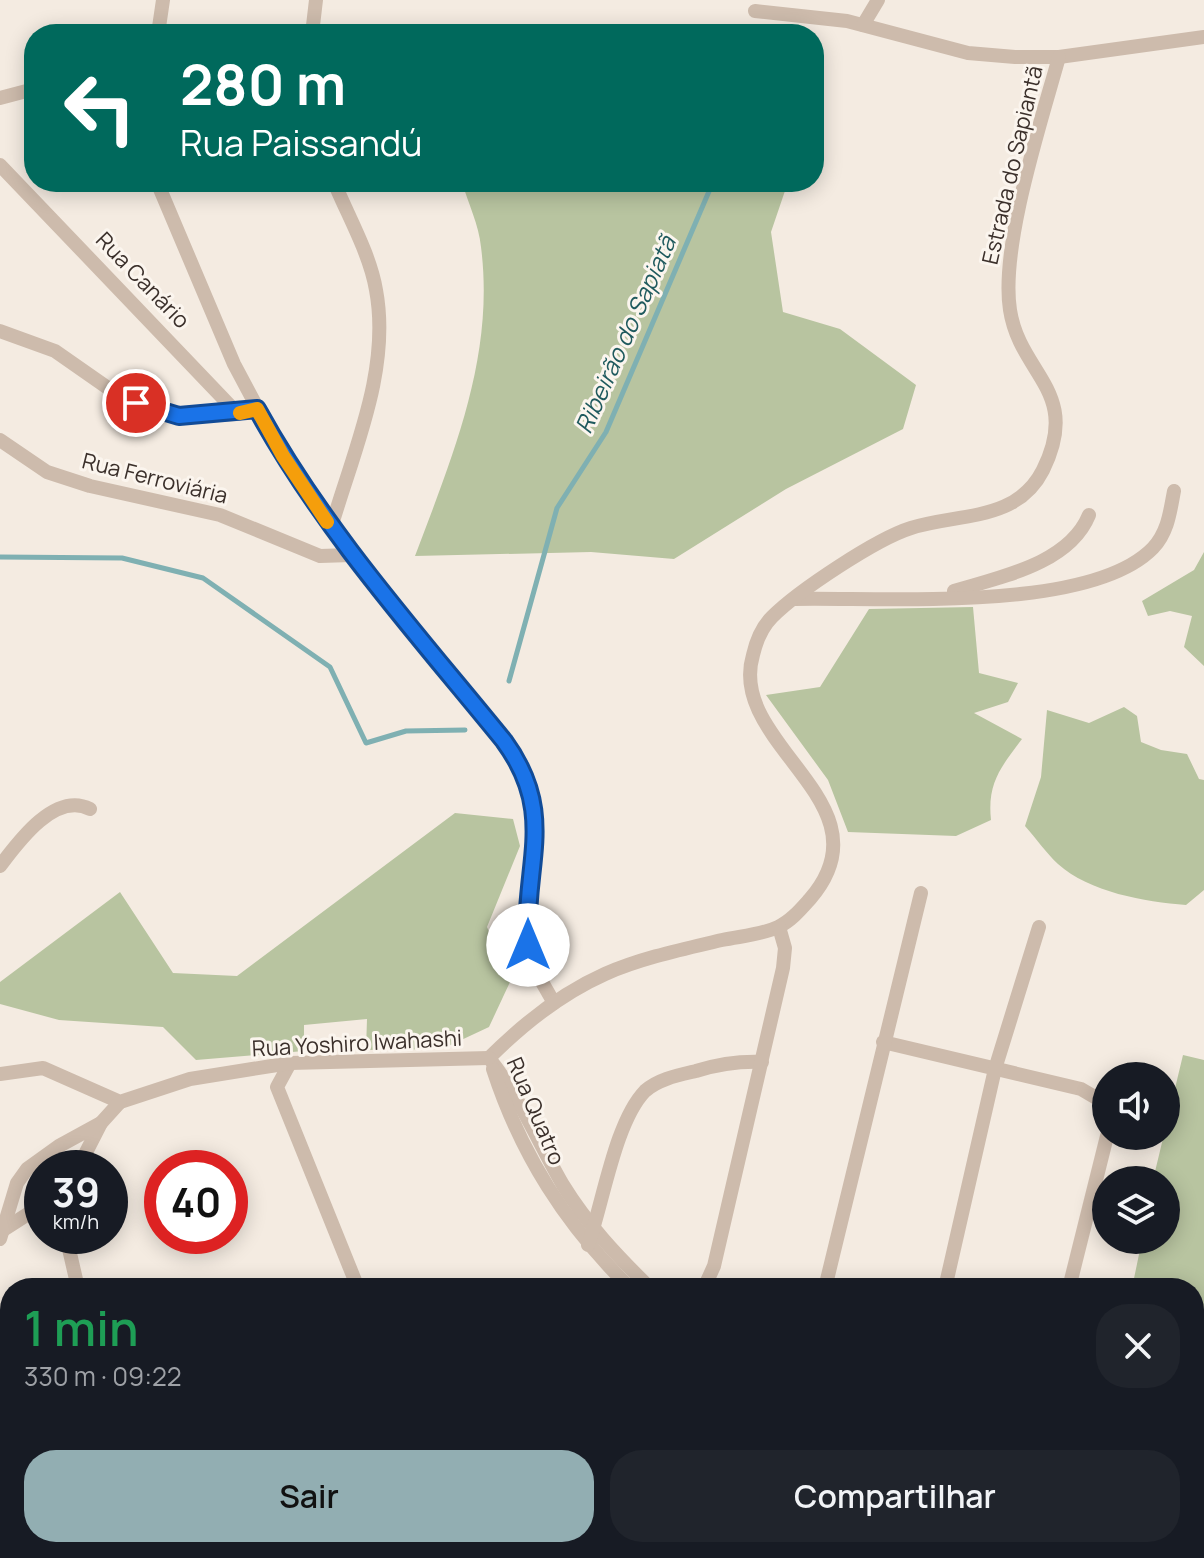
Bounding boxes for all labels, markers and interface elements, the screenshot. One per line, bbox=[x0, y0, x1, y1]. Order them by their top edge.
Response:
text: 280 m bbox=[180, 45, 346, 122]
icon: left bbox=[48, 56, 152, 160]
street label: Estrada do Sapiantã bbox=[975, 63, 1049, 267]
text: Rua Paissandú bbox=[180, 118, 422, 167]
street label: Rua Canário bbox=[90, 225, 196, 335]
water label: Ribeirão do Sapiatã bbox=[566, 229, 684, 438]
pin bbox=[102, 369, 170, 437]
icon: arrive bbox=[114, 381, 158, 425]
street label: Rua Ferroviária bbox=[79, 445, 231, 511]
position arrow bbox=[486, 903, 570, 987]
street label: Rua Yoshiro Iwahashi bbox=[251, 1023, 463, 1063]
street label: Rua Quatro bbox=[500, 1053, 572, 1169]
map controls bbox=[1092, 1062, 1180, 1254]
button: sound bbox=[1092, 1062, 1180, 1150]
speed limit sign: 40 bbox=[144, 1150, 248, 1254]
text: 39 bbox=[52, 1164, 100, 1219]
button: layers bbox=[1092, 1166, 1180, 1254]
text: km/h bbox=[53, 1208, 99, 1235]
text: 1 min bbox=[24, 1295, 138, 1360]
button: close bbox=[1096, 1304, 1180, 1388]
text: 330 m · 09:22 bbox=[24, 1358, 182, 1394]
button: Sair bbox=[24, 1450, 594, 1542]
button: Compartilhar bbox=[610, 1450, 1180, 1542]

